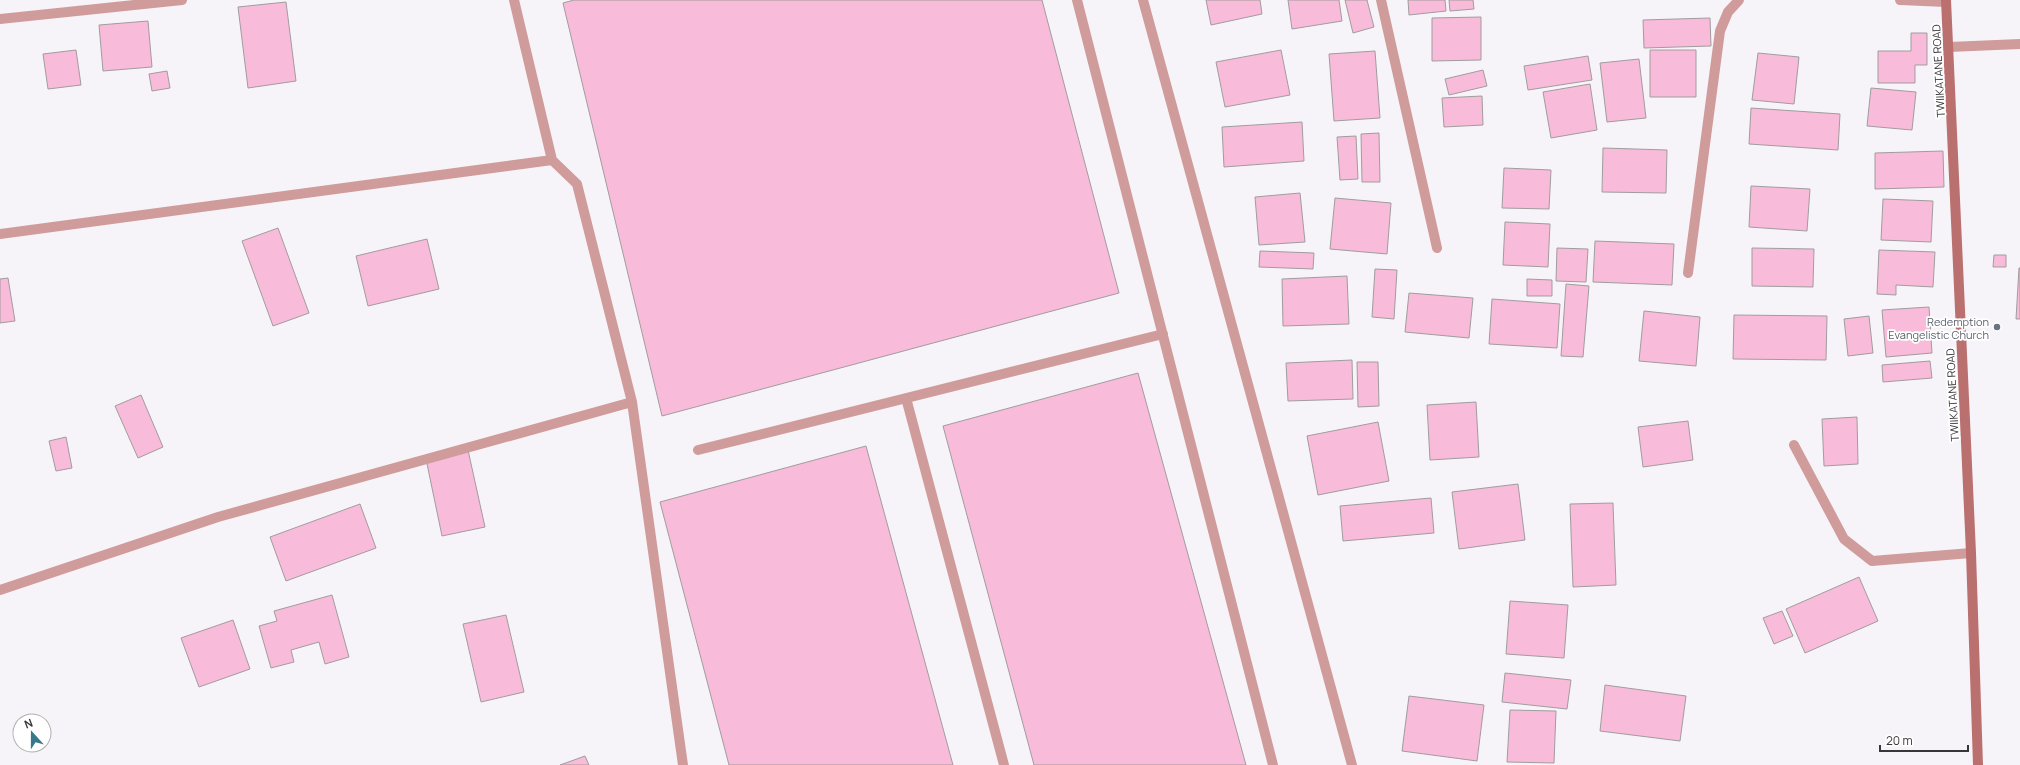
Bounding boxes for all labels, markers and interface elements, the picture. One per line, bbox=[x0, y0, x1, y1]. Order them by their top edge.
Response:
street label: TWIIKATANE ROAD bbox=[1928, 24, 1948, 118]
place label: Redemption Evangelistic Church bbox=[1888, 314, 1989, 342]
marker: Redemption Evangelistic Church bbox=[1992, 322, 2002, 332]
street label: TWIIKATANE ROAD bbox=[1942, 348, 1962, 442]
north arrow bbox=[12, 713, 52, 753]
text: N bbox=[22, 715, 35, 732]
scale bar bbox=[1880, 727, 1968, 753]
text: 20 m bbox=[1886, 732, 1913, 749]

